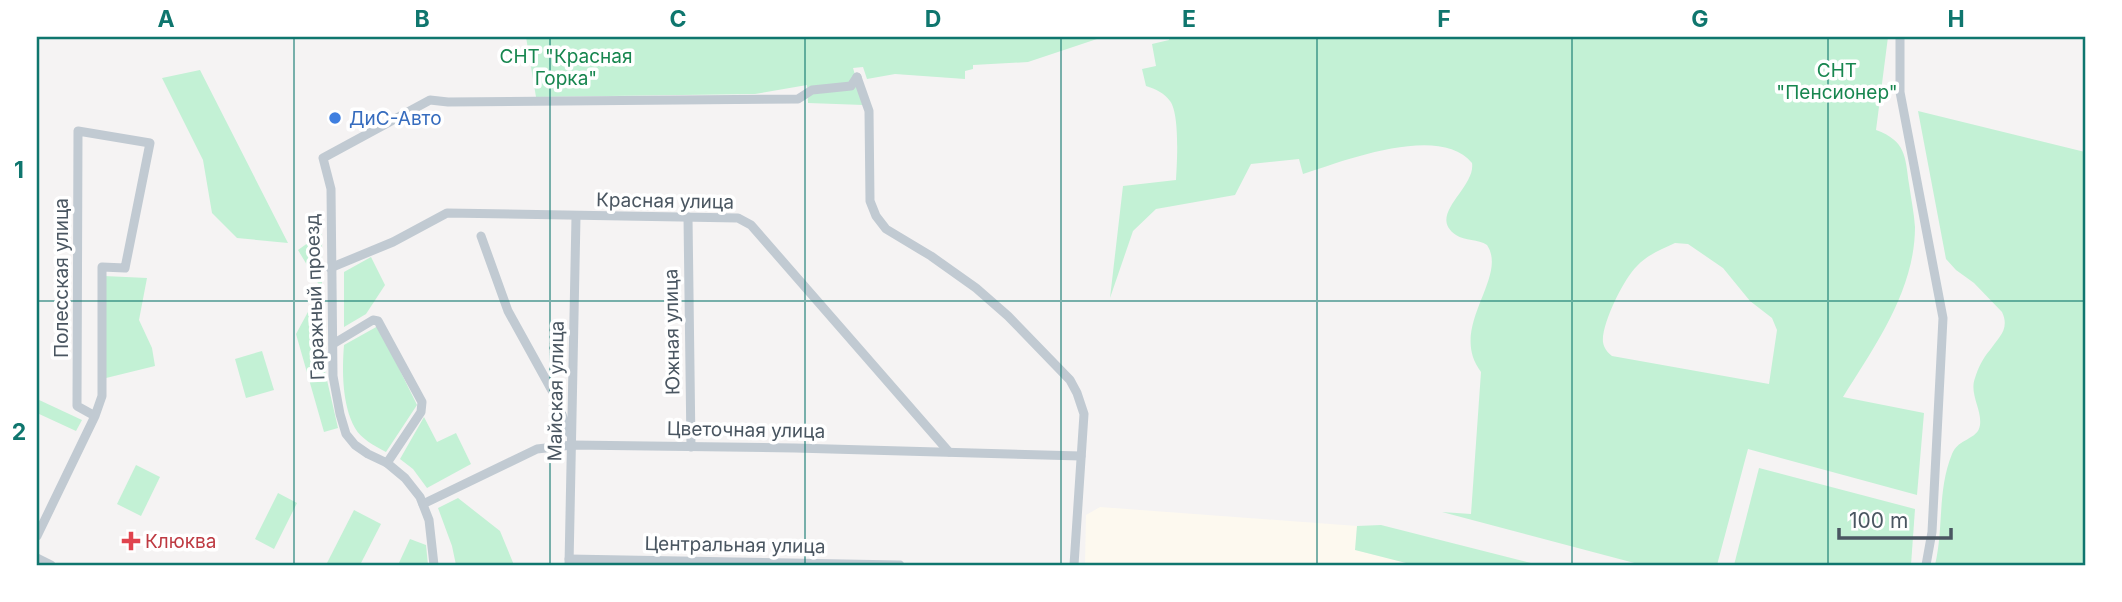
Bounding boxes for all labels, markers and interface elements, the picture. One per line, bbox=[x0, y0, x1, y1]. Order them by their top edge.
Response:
text: A bbox=[157, 5, 175, 33]
text: B bbox=[414, 5, 430, 33]
text: C bbox=[669, 5, 687, 33]
text: D bbox=[925, 5, 941, 33]
text: E bbox=[1182, 5, 1196, 33]
text: F bbox=[1437, 5, 1451, 33]
text: G bbox=[1691, 5, 1709, 33]
text: H bbox=[1947, 5, 1965, 33]
park label: СНТ "Красная Горка" bbox=[500, 45, 633, 90]
park label: СНТ "Пенсионер" bbox=[1776, 59, 1898, 104]
place label: ДиС-Авто bbox=[349, 107, 442, 130]
marker: ДиС-Авто bbox=[327, 110, 343, 126]
text: 1 bbox=[14, 156, 24, 184]
street label: Красная улица bbox=[596, 188, 734, 214]
street label: Полесская улица bbox=[50, 198, 73, 358]
street label: Гаражный проезд bbox=[301, 213, 329, 381]
street label: Южная улица bbox=[659, 269, 685, 395]
street label: Майская улица bbox=[543, 320, 569, 462]
street label: Цветочная улица bbox=[667, 417, 825, 443]
text: 2 bbox=[12, 418, 26, 446]
scale bar bbox=[1839, 497, 1951, 541]
text: 100 m bbox=[1849, 508, 1908, 533]
place label: Клюква bbox=[145, 530, 216, 553]
street label: Центральная улица bbox=[644, 532, 826, 558]
marker: Клюква bbox=[123, 533, 139, 549]

